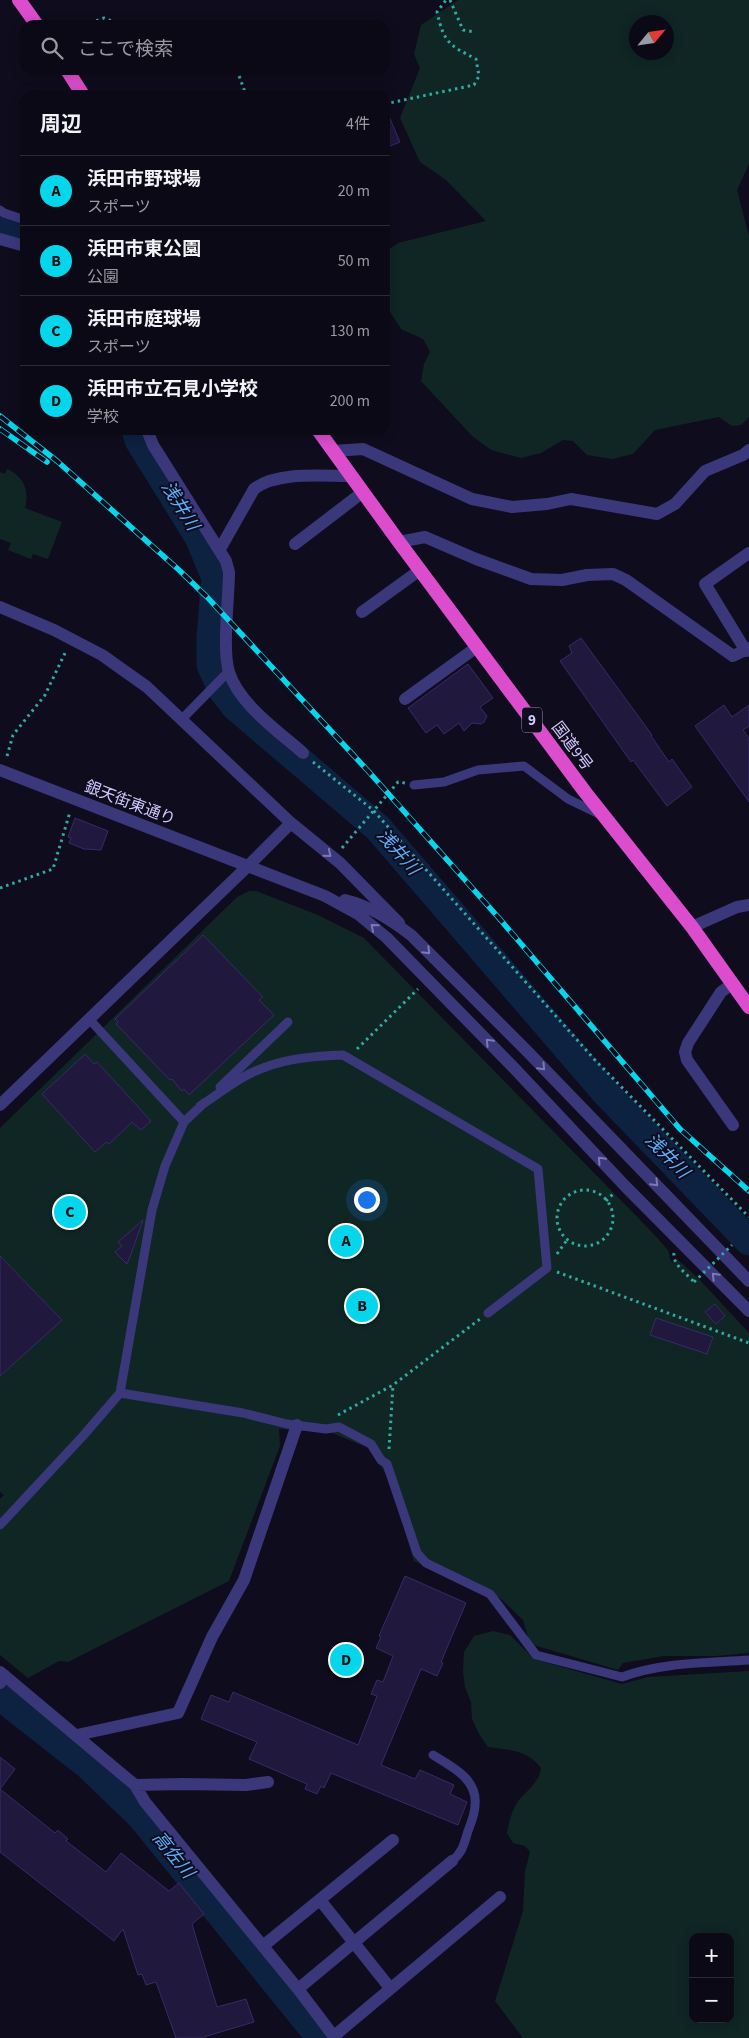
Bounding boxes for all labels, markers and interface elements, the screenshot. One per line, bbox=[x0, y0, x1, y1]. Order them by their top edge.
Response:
north arrow bbox=[629, 15, 674, 60]
search box bbox=[20, 20, 390, 75]
icon: search bbox=[38, 34, 66, 62]
text: ここで検索 bbox=[78, 36, 173, 63]
text: 周辺 bbox=[40, 109, 82, 139]
text: 4件 bbox=[346, 113, 370, 135]
text: 浜田市野球場 bbox=[87, 166, 201, 193]
text: A bbox=[51, 180, 61, 202]
text: 20 m bbox=[338, 180, 370, 202]
text: スポーツ bbox=[87, 196, 151, 218]
text: 浜田市東公園 bbox=[87, 236, 201, 263]
text: B bbox=[51, 250, 61, 272]
text: 50 m bbox=[338, 250, 370, 272]
text: 公園 bbox=[87, 266, 119, 288]
text: 浜田市庭球場 bbox=[87, 306, 201, 333]
text: C bbox=[51, 320, 61, 342]
text: 130 m bbox=[330, 320, 370, 342]
text: スポーツ bbox=[87, 336, 151, 358]
text: 浜田市立石見小学校 bbox=[87, 376, 258, 403]
text: D bbox=[51, 390, 61, 412]
text: 200 m bbox=[330, 390, 370, 412]
text: 学校 bbox=[87, 406, 119, 428]
water label: 浅井川 bbox=[155, 476, 206, 537]
road number: 9 bbox=[522, 708, 542, 732]
street label: 国道9号 bbox=[546, 717, 598, 775]
street label: 銀天街東通り bbox=[81, 776, 179, 830]
water label: 浅井川 bbox=[371, 823, 426, 882]
one-way arrow bbox=[323, 848, 332, 857]
one-way arrow bbox=[371, 924, 380, 933]
one-way arrow bbox=[422, 946, 431, 955]
one-way arrow bbox=[486, 1039, 495, 1048]
one-way arrow bbox=[536, 1061, 545, 1070]
water label: 浅井川 bbox=[639, 1128, 696, 1186]
one-way arrow bbox=[598, 1157, 607, 1166]
one-way arrow bbox=[649, 1178, 658, 1187]
your location bbox=[354, 1187, 380, 1213]
pin: C bbox=[54, 1193, 86, 1231]
pin: A bbox=[330, 1222, 362, 1260]
one-way arrow bbox=[711, 1273, 720, 1282]
pin: B bbox=[346, 1287, 378, 1325]
pin: D bbox=[330, 1641, 362, 1679]
water label: 高佐川 bbox=[146, 1826, 201, 1885]
map controls bbox=[689, 1933, 734, 2023]
button: + bbox=[689, 1933, 734, 1978]
button: − bbox=[689, 1978, 734, 2023]

